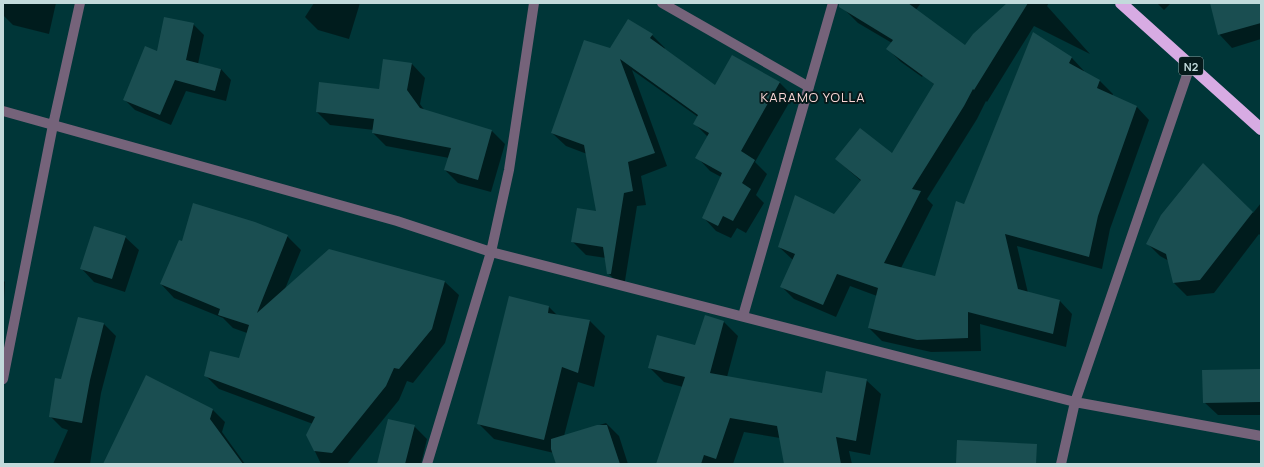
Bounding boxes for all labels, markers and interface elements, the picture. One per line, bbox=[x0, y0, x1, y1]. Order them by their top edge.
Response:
road number: N2 bbox=[1179, 57, 1203, 75]
district label: KARAMO YOLLA bbox=[761, 88, 865, 106]

